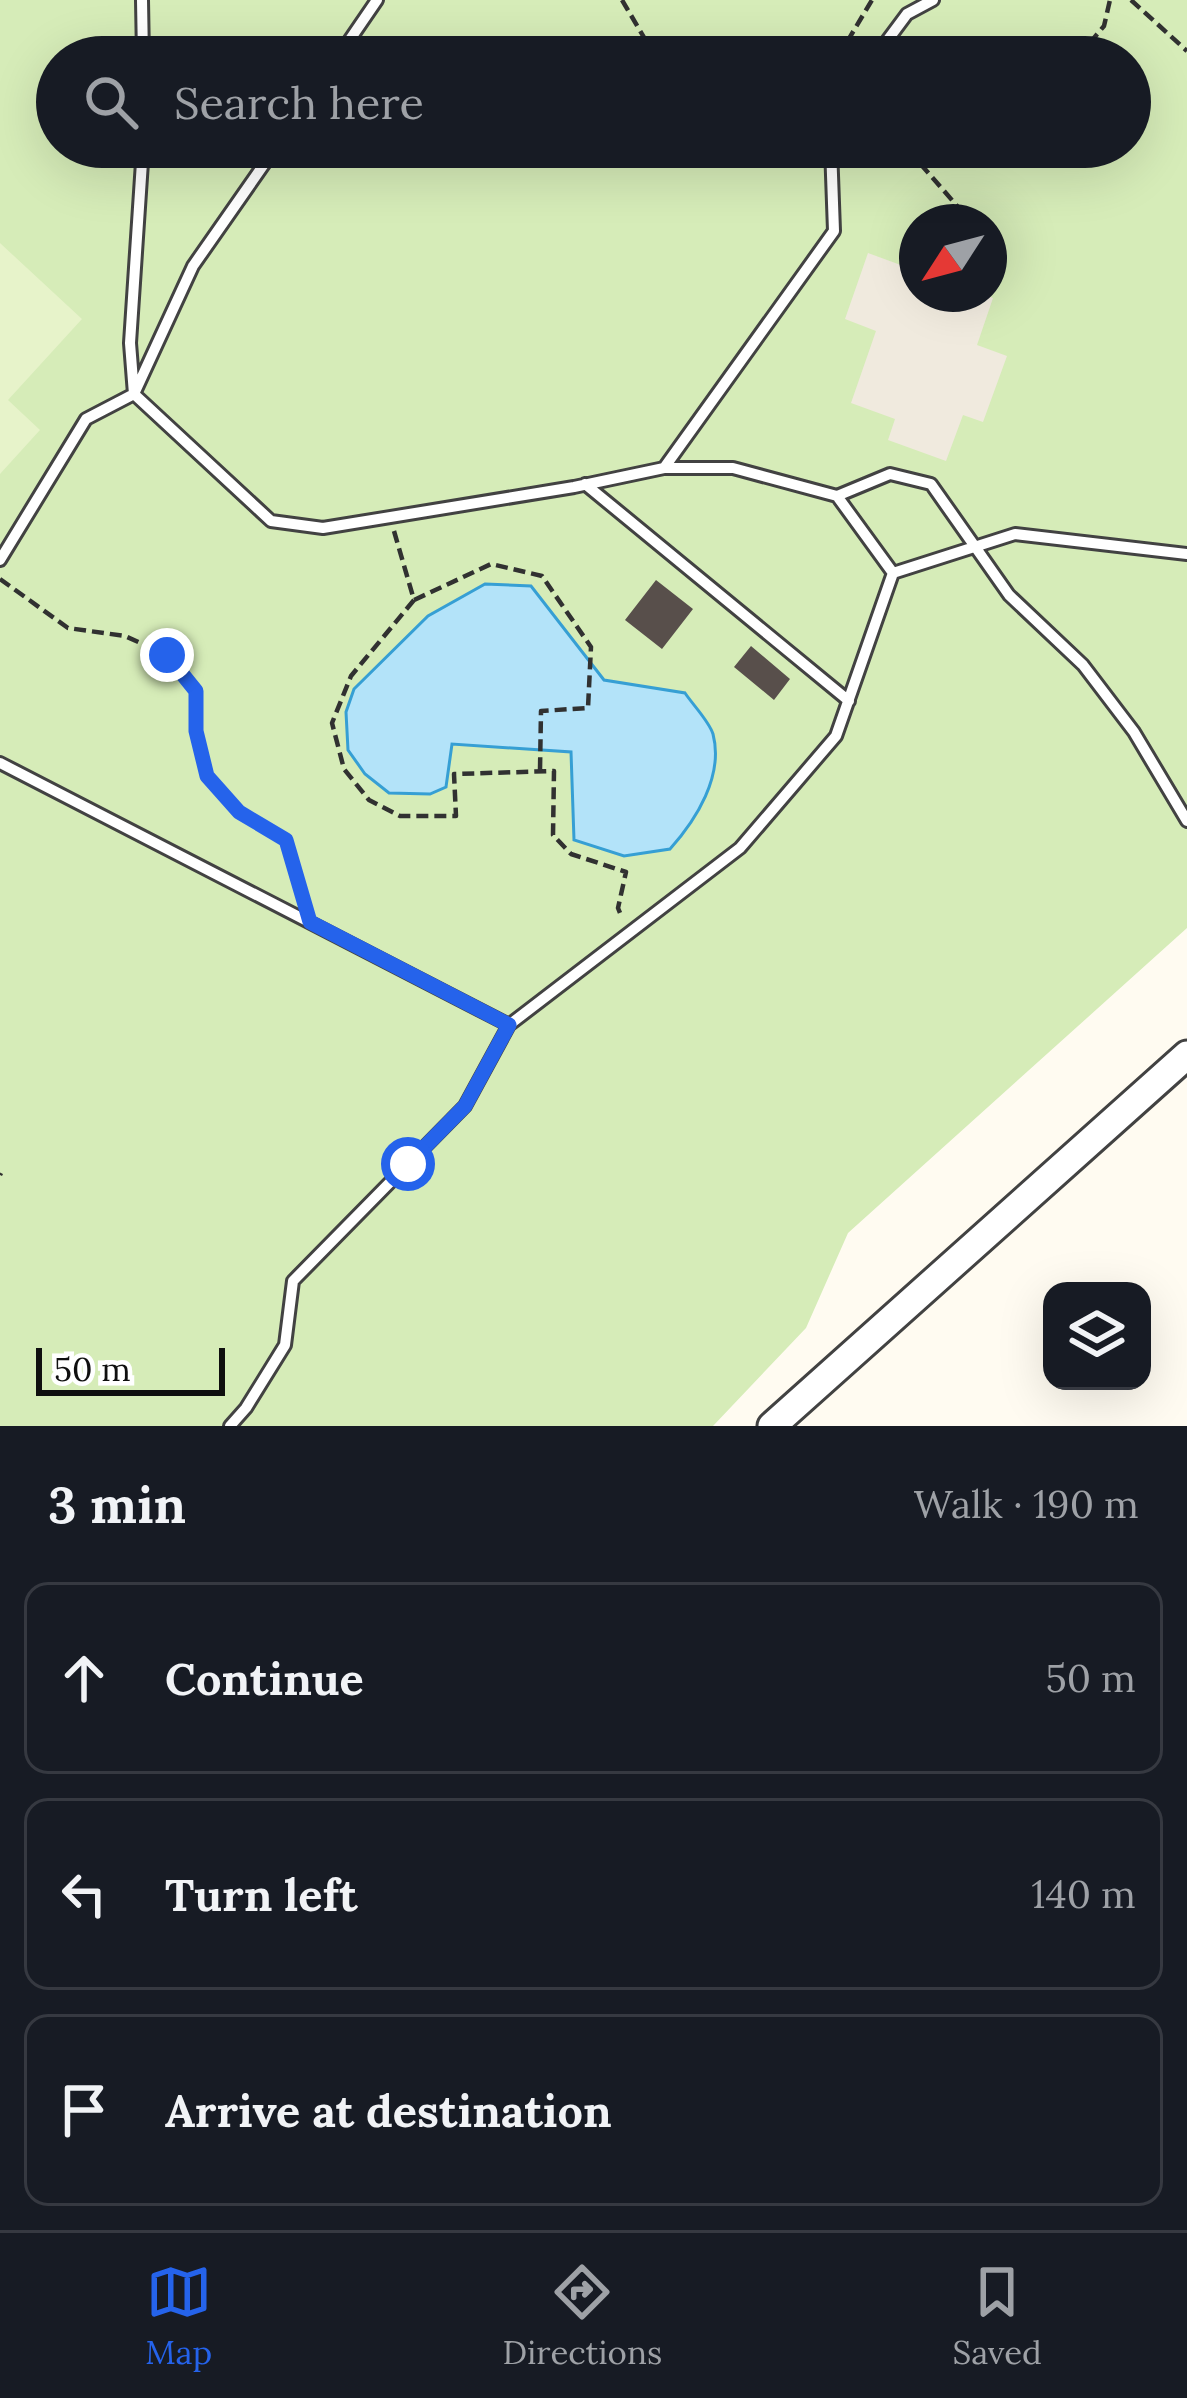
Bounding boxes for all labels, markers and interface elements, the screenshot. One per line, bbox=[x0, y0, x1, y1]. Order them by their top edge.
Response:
search box bbox=[36, 36, 1151, 168]
icon: search bbox=[78, 69, 144, 135]
text: Search here bbox=[174, 74, 424, 131]
north arrow bbox=[899, 204, 1007, 312]
route end bbox=[140, 628, 194, 682]
route start bbox=[381, 1137, 435, 1191]
map controls bbox=[1043, 1282, 1151, 1390]
button: layers bbox=[1043, 1282, 1151, 1390]
scale bar bbox=[36, 1342, 225, 1395]
text: 50 m bbox=[54, 1348, 131, 1390]
text: 3 min bbox=[48, 1472, 186, 1537]
text: Walk · 190 m bbox=[914, 1479, 1139, 1529]
icon: ahead bbox=[51, 1645, 117, 1711]
text: Continue bbox=[165, 1650, 364, 1707]
text: 50 m bbox=[1045, 1653, 1136, 1703]
icon: left bbox=[51, 1861, 117, 1927]
text: Turn left bbox=[165, 1866, 358, 1923]
text: 140 m bbox=[1031, 1869, 1136, 1919]
icon: arrive bbox=[51, 2077, 117, 2143]
text: Arrive at destination bbox=[165, 2082, 612, 2139]
tab: Map bbox=[145, 2259, 212, 2373]
tab: Directions bbox=[503, 2259, 662, 2373]
tab: Saved bbox=[953, 2259, 1042, 2373]

